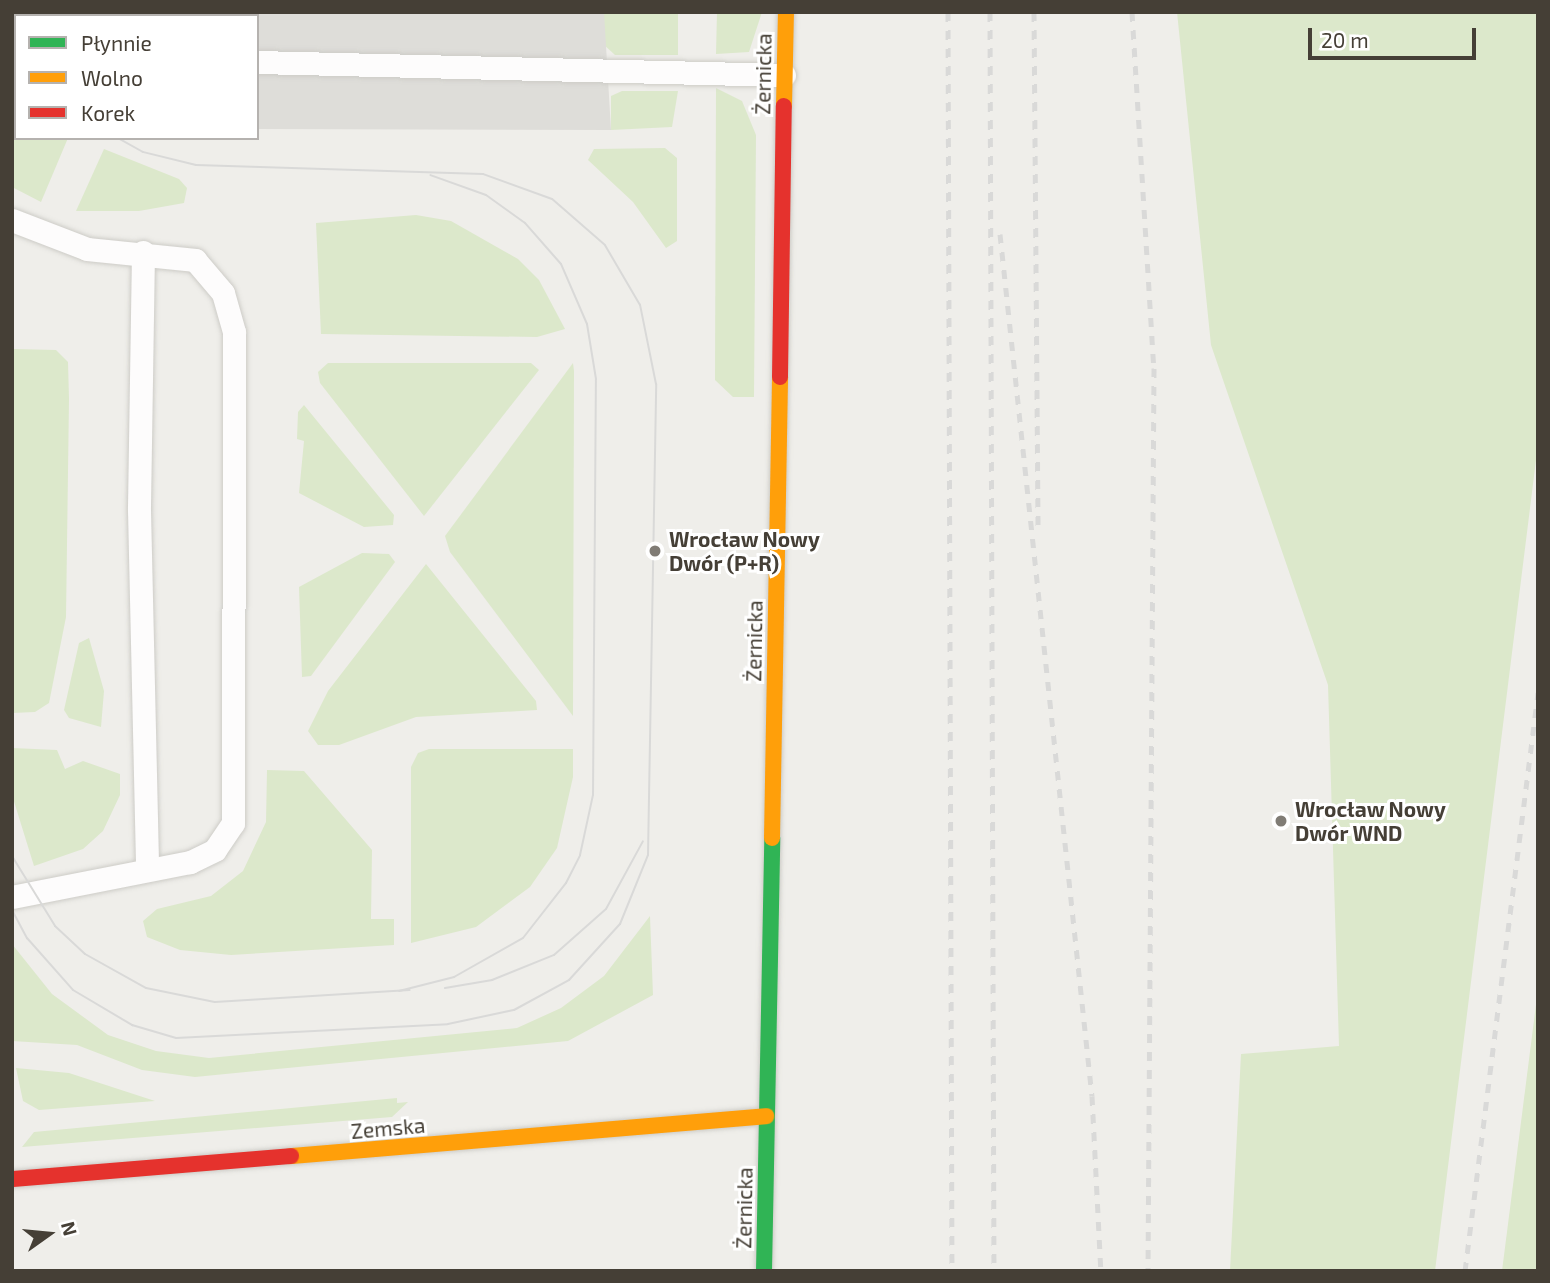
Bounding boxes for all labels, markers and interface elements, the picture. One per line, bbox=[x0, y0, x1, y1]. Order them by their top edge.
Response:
legend bbox=[14, 14, 259, 140]
scale bar bbox=[1312, 14, 1480, 58]
text: 20 m bbox=[1321, 27, 1369, 52]
text: Płynnie bbox=[81, 30, 152, 55]
street label: Żernicka bbox=[750, 33, 776, 115]
text: Wolno bbox=[81, 65, 143, 90]
text: Korek bbox=[81, 100, 135, 125]
place label: Wrocław Nowy Dwór (P+R) bbox=[669, 526, 820, 576]
marker: Wrocław Nowy Dwór (P+R) bbox=[647, 543, 663, 559]
street label: Żernicka bbox=[741, 600, 767, 682]
place label: Wrocław Nowy Dwór WND bbox=[1295, 796, 1446, 846]
marker: Wrocław Nowy Dwór WND bbox=[1273, 813, 1289, 829]
street label: Zemska bbox=[350, 1112, 426, 1144]
street label: Żernicka bbox=[731, 1167, 757, 1249]
north arrow bbox=[14, 1199, 84, 1269]
text: N bbox=[57, 1219, 83, 1238]

